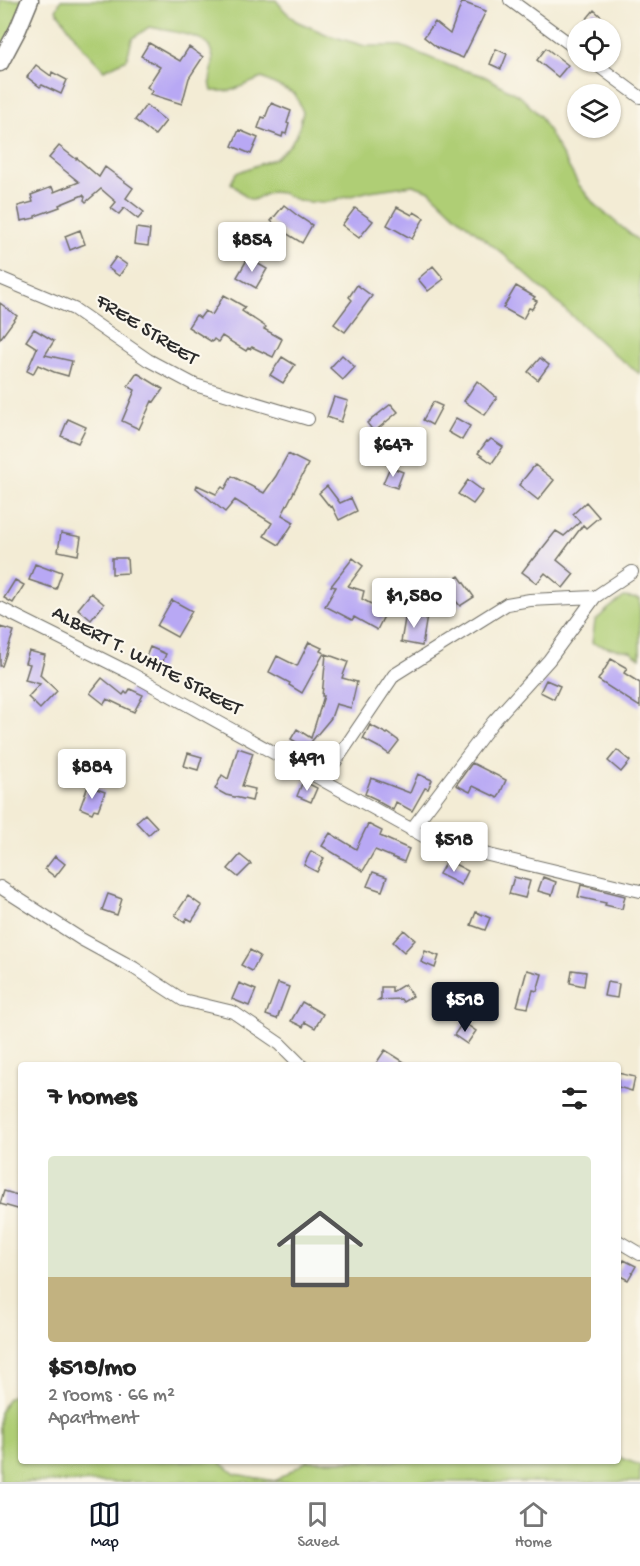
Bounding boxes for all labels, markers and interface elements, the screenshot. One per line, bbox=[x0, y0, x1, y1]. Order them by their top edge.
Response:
map controls bbox=[567, 18, 621, 138]
button: locate bbox=[567, 18, 621, 72]
button: layers bbox=[567, 84, 621, 138]
pin: $854 bbox=[216, 222, 288, 273]
text: $854 bbox=[232, 230, 272, 253]
street label: FREE STREET bbox=[89, 289, 203, 373]
pin: $647 bbox=[357, 427, 429, 478]
text: $647 bbox=[374, 435, 412, 458]
pin: $1,580 bbox=[365, 578, 463, 629]
text: $1,580 bbox=[386, 586, 442, 609]
street label: ALBERT T. WHITE STREET bbox=[47, 601, 246, 723]
pin: $491 bbox=[271, 741, 343, 792]
pin: $884 bbox=[56, 749, 128, 800]
text: $491 bbox=[289, 749, 325, 772]
text: $884 bbox=[72, 757, 112, 780]
pin: $518 bbox=[418, 822, 490, 873]
text: $518 bbox=[435, 830, 473, 853]
pin: $518 bbox=[429, 982, 501, 1033]
text: $518 bbox=[446, 990, 484, 1013]
icon: filters bbox=[558, 1082, 591, 1115]
text: 7 homes bbox=[48, 1083, 137, 1114]
icon: home bbox=[266, 1195, 374, 1303]
text: $518/mo bbox=[48, 1354, 136, 1385]
text: 2 rooms · 66 m² bbox=[48, 1385, 175, 1408]
text: Apartment bbox=[48, 1408, 138, 1431]
tab: Map bbox=[88, 1498, 121, 1553]
tab: Saved bbox=[297, 1498, 338, 1553]
tab: Home bbox=[515, 1498, 552, 1553]

